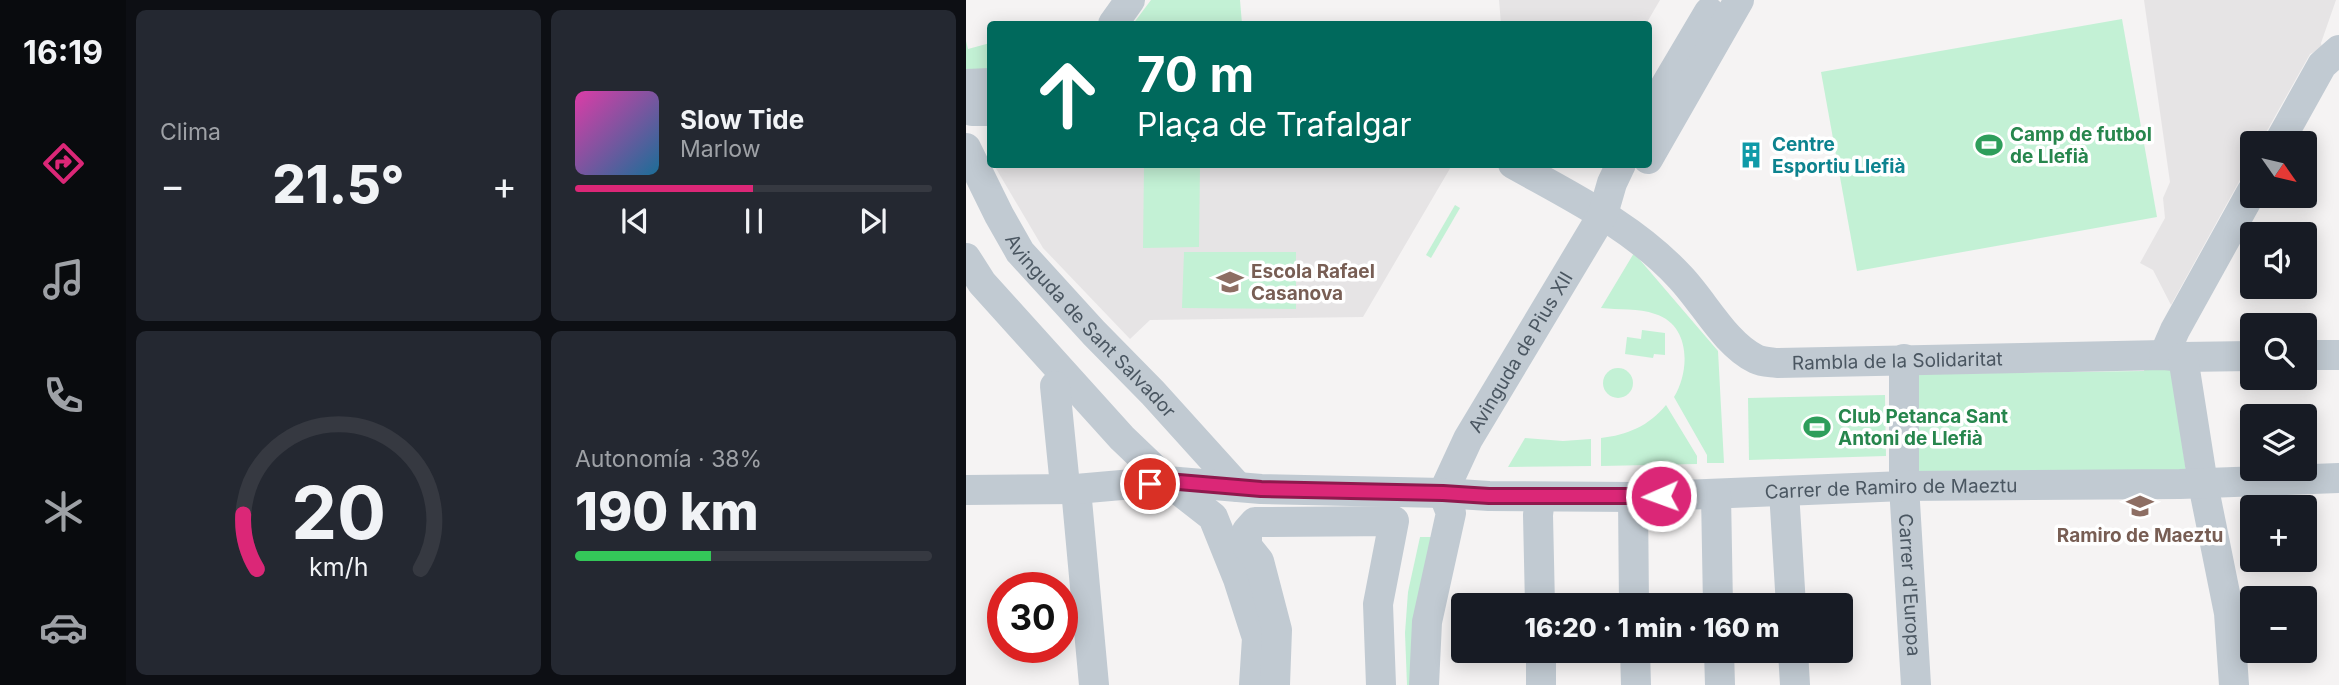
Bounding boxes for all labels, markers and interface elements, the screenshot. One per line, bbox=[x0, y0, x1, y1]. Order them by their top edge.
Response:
text: 16:19 bbox=[23, 33, 103, 72]
text: 70 m bbox=[1137, 45, 1254, 104]
icon: ahead bbox=[1022, 49, 1113, 140]
text: Slow Tide bbox=[680, 104, 804, 135]
text: Plaça de Trafalgar bbox=[1137, 105, 1412, 144]
text: Clima bbox=[160, 118, 221, 146]
place label: Camp de futbol de Llefià bbox=[2010, 123, 2152, 168]
sports icon: Camp de futbol de Llefià bbox=[1974, 130, 2004, 160]
north arrow bbox=[2240, 131, 2317, 208]
map controls bbox=[2240, 131, 2317, 663]
place label: Centre Esportiu Llefià bbox=[1772, 133, 1905, 178]
text: Marlow bbox=[680, 135, 760, 163]
icon: directions bbox=[39, 139, 88, 188]
building icon: Centre Esportiu Llefià bbox=[1736, 140, 1766, 170]
text: 21.5° bbox=[273, 153, 404, 216]
text: − bbox=[160, 162, 185, 208]
text: + bbox=[492, 162, 517, 208]
icon: previous bbox=[616, 202, 654, 240]
icon: pause bbox=[735, 202, 773, 240]
icon: next bbox=[854, 202, 892, 240]
button: sound bbox=[2240, 222, 2317, 299]
street label: Avinguda de Sant Salvador bbox=[1000, 230, 1180, 422]
icon: music bbox=[39, 255, 88, 304]
place label: Escola Rafael Casanova bbox=[1251, 260, 1375, 305]
school or university icon: Escola Rafael Casanova bbox=[1215, 267, 1245, 297]
street label: Avinguda de Pius XII bbox=[1464, 268, 1578, 437]
button: search bbox=[2240, 313, 2317, 390]
street label: Rambla de la Solidaritat bbox=[1792, 347, 2003, 375]
icon: phone bbox=[39, 371, 88, 420]
button: layers bbox=[2240, 404, 2317, 481]
place label: Club Petanca Sant Antoni de Llefià bbox=[1838, 405, 2008, 450]
sports icon: Club Petanca Sant Antoni de Llefià bbox=[1802, 412, 1832, 442]
text: Autonomía · 38% bbox=[575, 445, 762, 473]
pin bbox=[1120, 454, 1180, 514]
position arrow bbox=[1624, 459, 1698, 533]
icon: arrive bbox=[1131, 465, 1169, 503]
text: 20 bbox=[291, 468, 386, 557]
street label: Carrer de Ramiro de Maeztu bbox=[1764, 474, 2017, 504]
text: 190 km bbox=[575, 480, 759, 543]
icon: climate bbox=[39, 487, 88, 536]
school or university icon: Ramiro de Maeztu bbox=[2125, 491, 2155, 521]
button: + bbox=[2240, 495, 2317, 572]
street label: Carrer d'Europa bbox=[1894, 513, 1925, 657]
place label: Ramiro de Maeztu bbox=[2057, 524, 2223, 547]
text: km/h bbox=[309, 552, 368, 582]
speed limit sign: 30 bbox=[987, 572, 1078, 663]
button: − bbox=[2240, 586, 2317, 663]
icon: car bbox=[39, 603, 88, 652]
text: 16:20 · 1 min · 160 m bbox=[1524, 612, 1780, 643]

